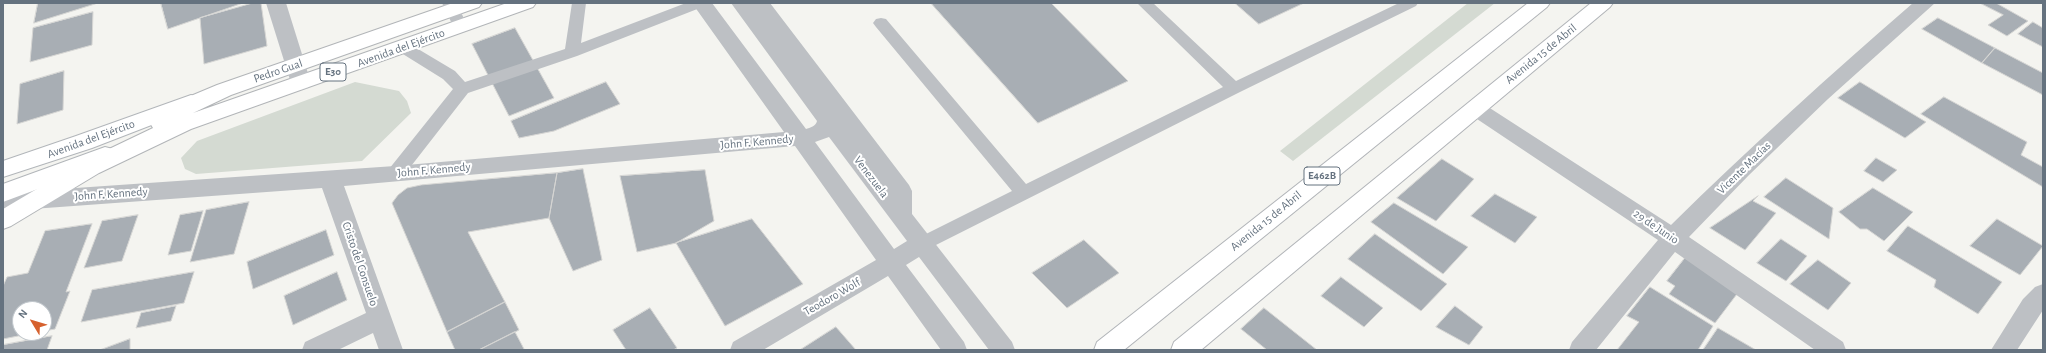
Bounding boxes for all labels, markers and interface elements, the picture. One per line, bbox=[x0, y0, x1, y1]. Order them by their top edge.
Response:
street label: Avenida 15 de Abril bbox=[1502, 21, 1580, 87]
street label: Avenida del Ejército bbox=[355, 25, 447, 71]
street label: Pedro Gual bbox=[252, 56, 304, 86]
road number: E30 bbox=[320, 63, 346, 81]
street label: Avenida del Ejército bbox=[45, 116, 137, 162]
street label: John F. Kennedy bbox=[720, 132, 794, 152]
street label: Vicente Macías bbox=[1714, 139, 1774, 197]
street label: Venezuela bbox=[851, 153, 891, 201]
street label: John F. Kennedy bbox=[397, 160, 471, 180]
road number: E462B bbox=[1304, 167, 1340, 185]
street label: John F. Kennedy bbox=[74, 184, 148, 204]
street label: Avenida 15 de Abril bbox=[1227, 188, 1305, 254]
street label: 29 de Junio bbox=[1631, 207, 1681, 247]
street label: Cristo del Consuelo bbox=[339, 220, 381, 308]
street label: Teodoro Wolf bbox=[801, 275, 863, 319]
north arrow bbox=[12, 301, 52, 341]
text: N bbox=[16, 308, 30, 320]

